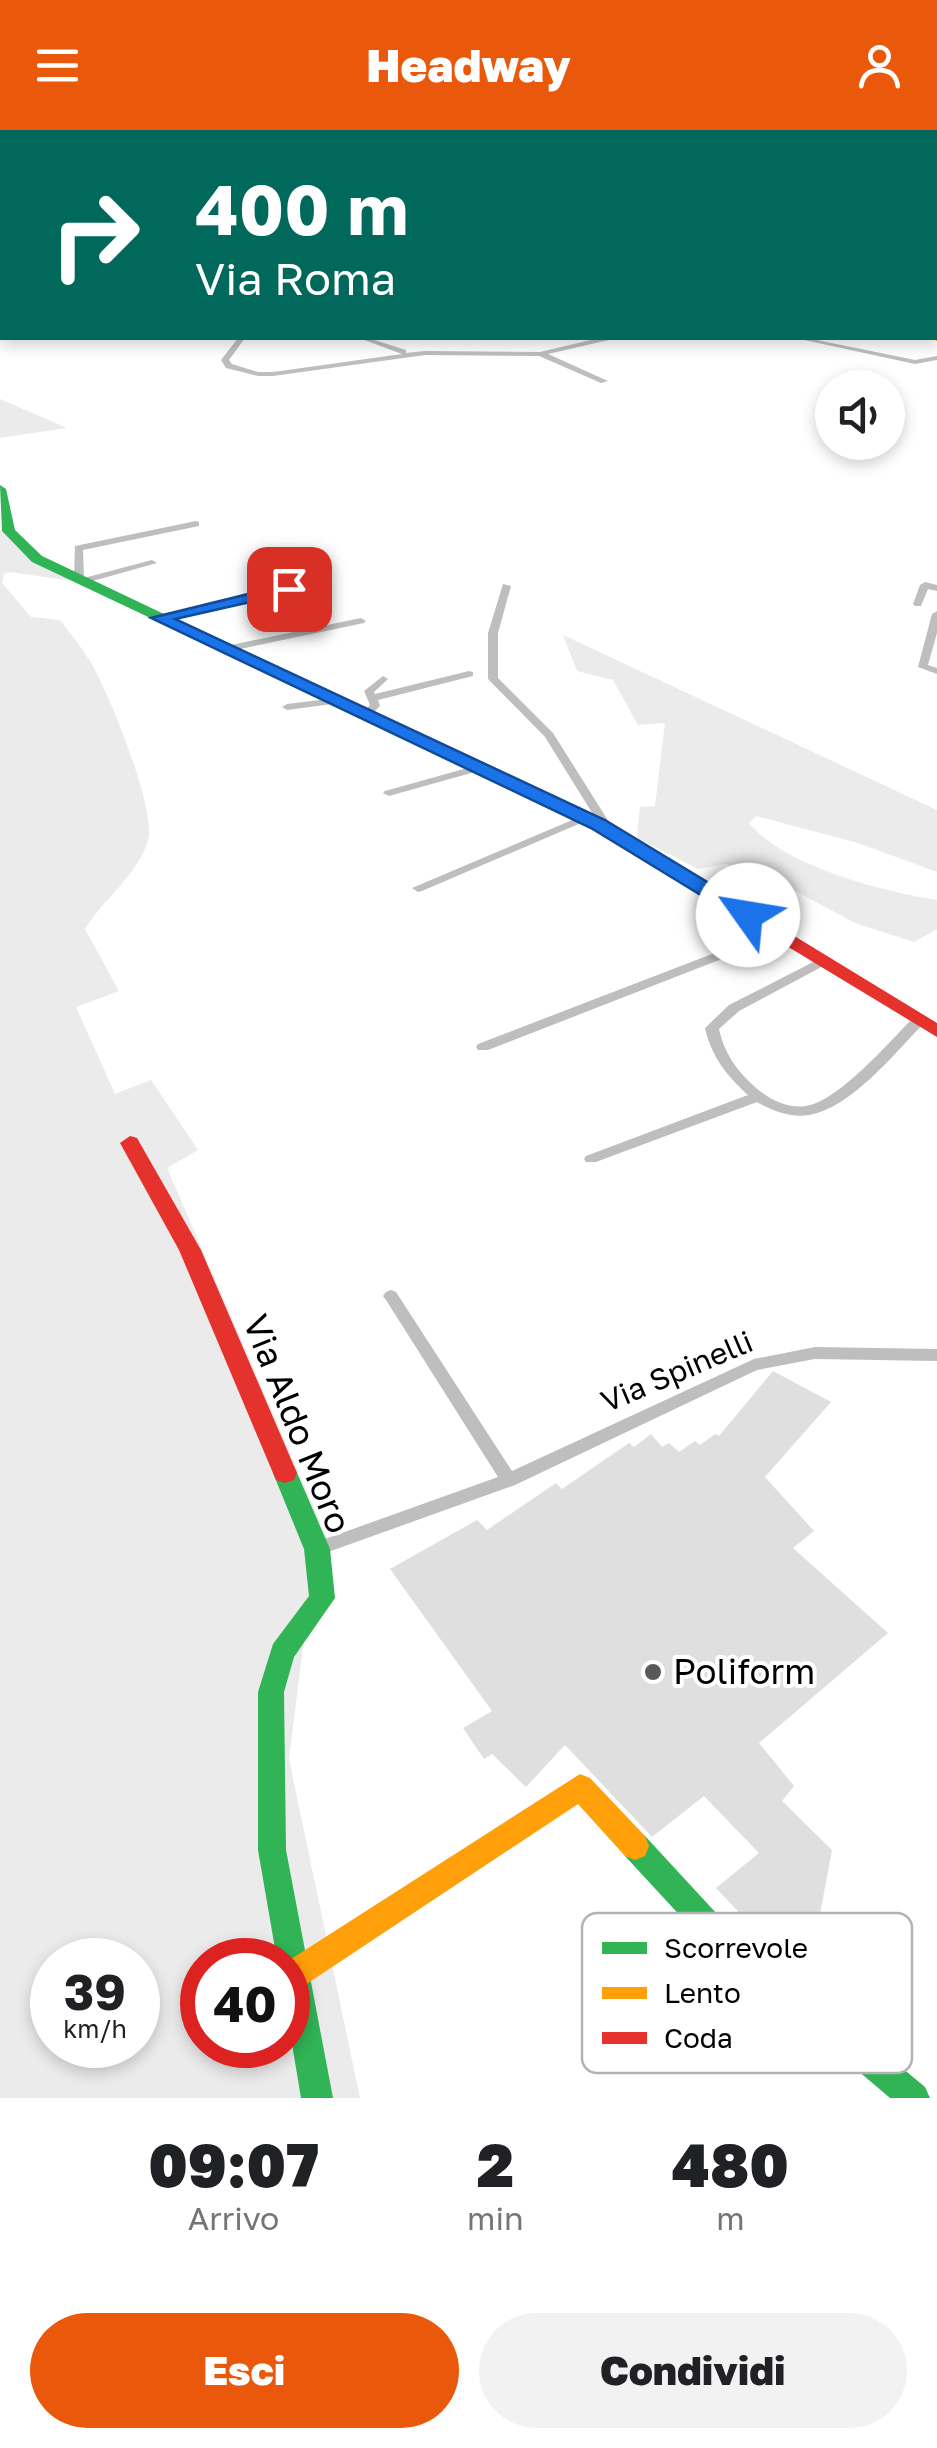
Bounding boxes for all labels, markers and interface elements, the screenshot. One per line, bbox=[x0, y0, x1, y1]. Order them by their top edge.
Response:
icon: menu bbox=[30, 38, 85, 93]
text: Headway bbox=[366, 38, 571, 92]
icon: person bbox=[852, 38, 907, 93]
text: 400 m bbox=[195, 166, 409, 250]
icon: right bbox=[30, 170, 160, 300]
text: Via Roma bbox=[195, 251, 396, 305]
map controls bbox=[815, 370, 905, 460]
button: sound bbox=[815, 370, 905, 460]
pin bbox=[247, 547, 332, 632]
icon: arrive bbox=[262, 562, 317, 617]
position arrow bbox=[696, 863, 800, 967]
street label: Via Aldo Moro bbox=[235, 1308, 361, 1539]
street label: Via Spinelli bbox=[595, 1323, 758, 1419]
place label: Poliform bbox=[673, 1650, 815, 1692]
marker: Poliform bbox=[642, 1661, 664, 1683]
legend bbox=[582, 1913, 912, 2073]
text: Scorrevole bbox=[664, 1931, 808, 1964]
speed limit sign: 40 bbox=[180, 1938, 310, 2068]
text: 39 bbox=[64, 1961, 126, 2021]
text: Lento bbox=[664, 1976, 741, 2009]
text: km/h bbox=[63, 2013, 127, 2044]
text: Coda bbox=[664, 2021, 733, 2054]
text: 09:07 bbox=[148, 2128, 319, 2200]
text: 2 bbox=[477, 2128, 514, 2200]
text: 480 bbox=[672, 2128, 789, 2200]
text: Arrivo bbox=[188, 2199, 279, 2237]
text: min bbox=[467, 2199, 524, 2237]
text: m bbox=[716, 2199, 744, 2237]
button: Esci bbox=[30, 2313, 459, 2428]
button: Condividi bbox=[479, 2313, 907, 2428]

